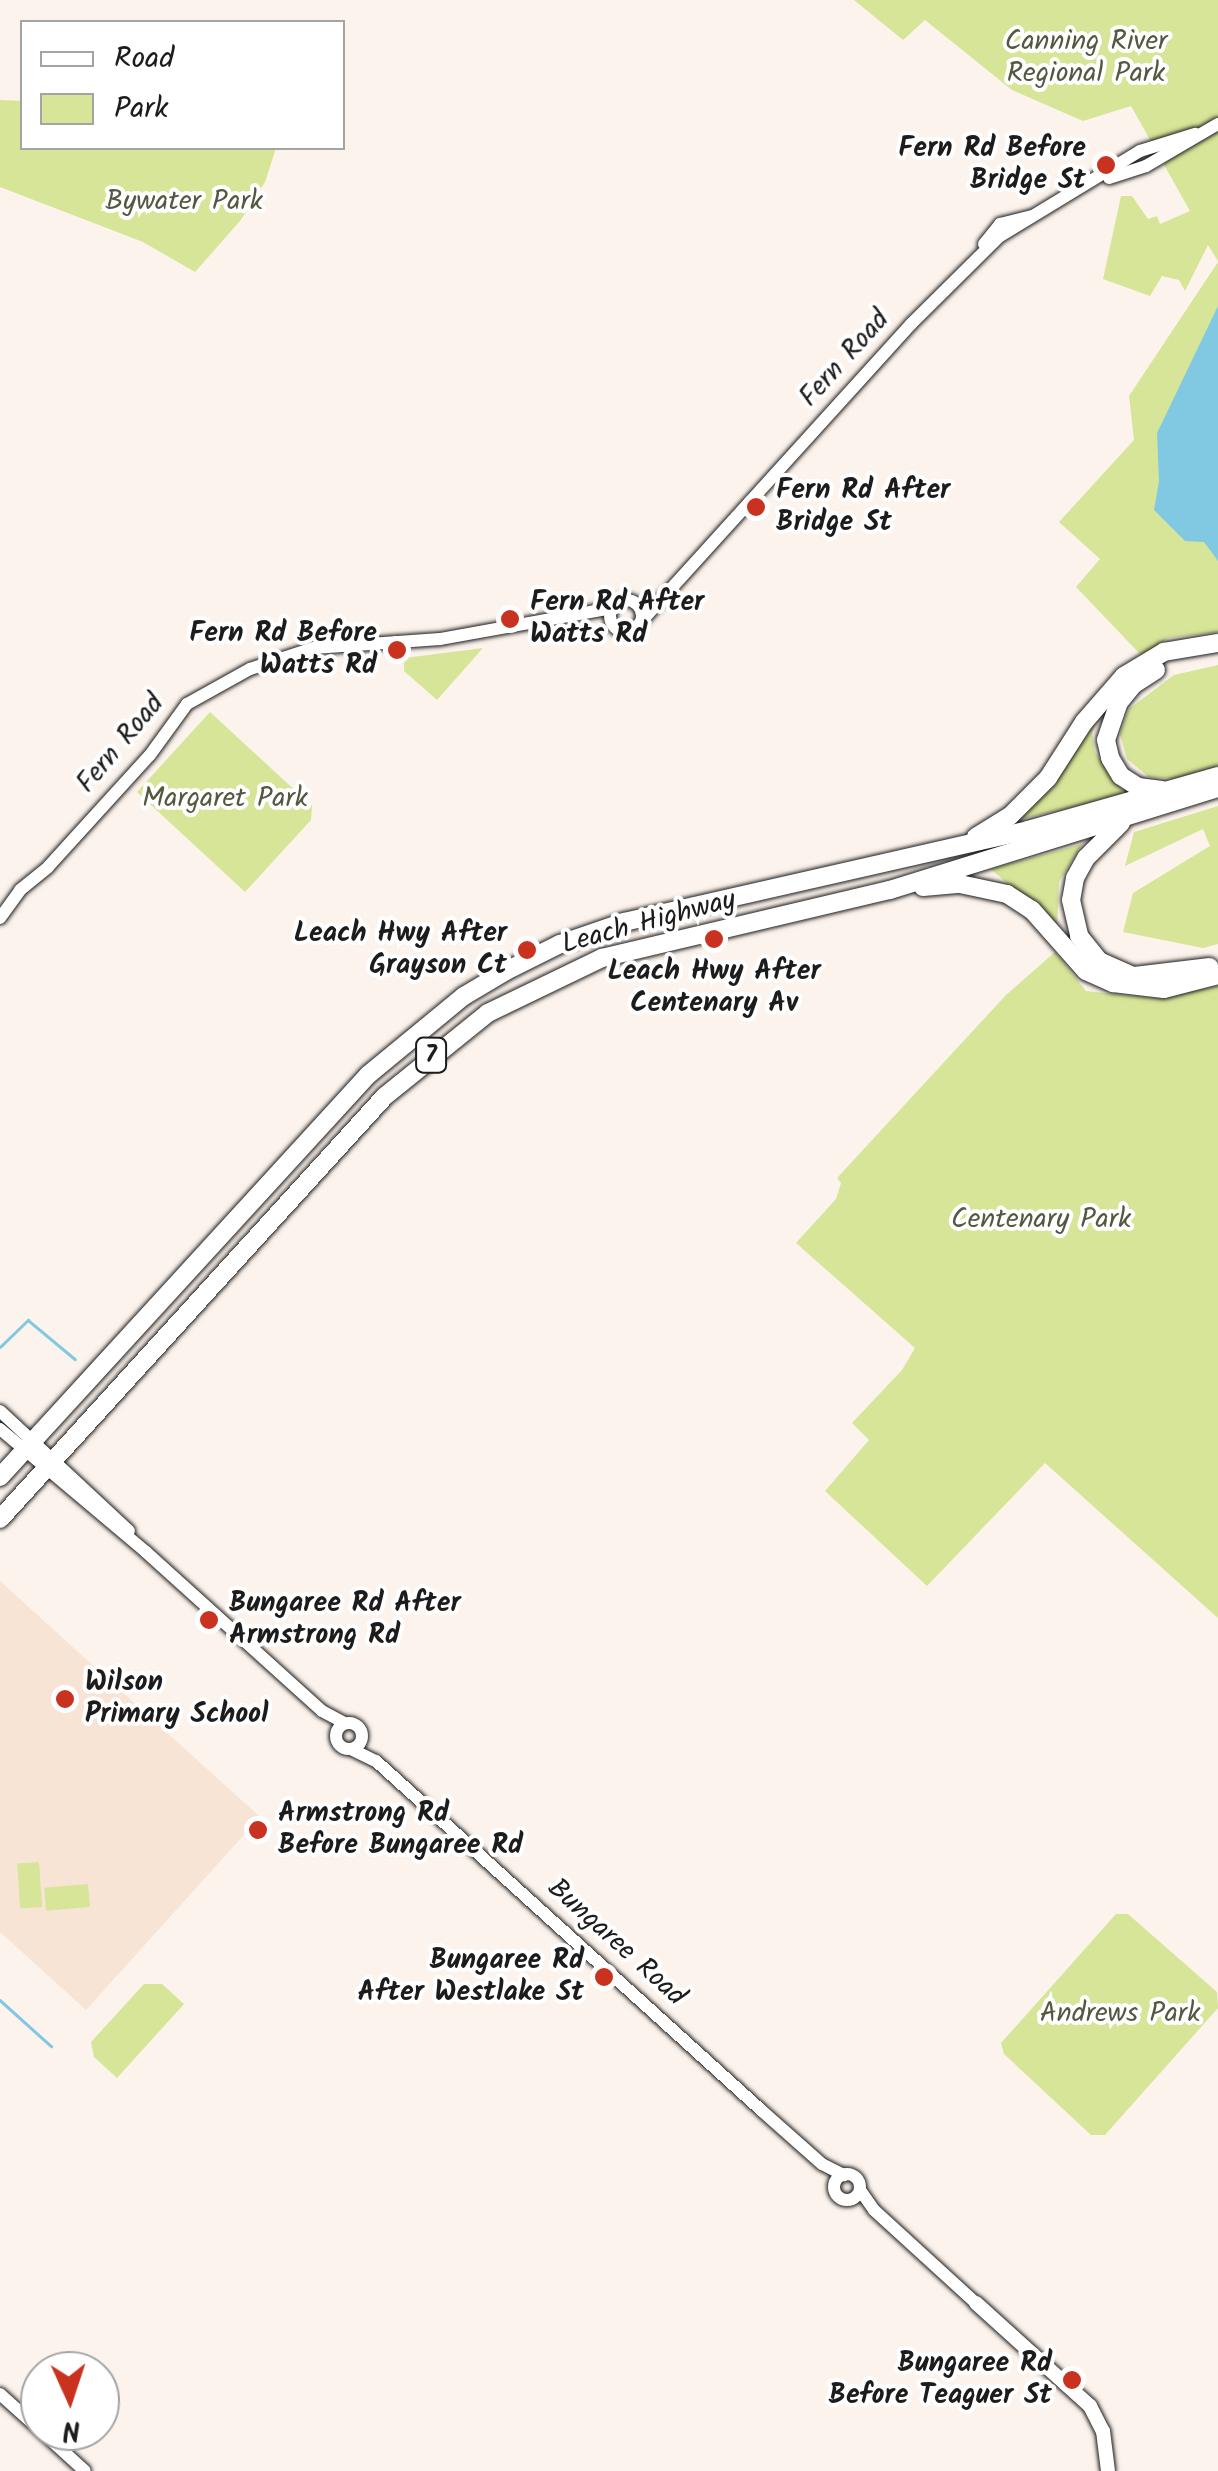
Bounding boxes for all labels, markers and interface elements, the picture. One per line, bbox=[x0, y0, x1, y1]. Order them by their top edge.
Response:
legend bbox=[20, 20, 345, 150]
park label: Canning River Regional Park bbox=[1005, 25, 1167, 91]
text: Road bbox=[114, 35, 174, 83]
text: Park bbox=[114, 85, 168, 133]
place label: Fern Rd Before Bridge St bbox=[898, 132, 1086, 198]
marker: Fern Rd Before Bridge St bbox=[1095, 154, 1117, 176]
park label: Bywater Park bbox=[105, 185, 263, 219]
street label: Fern Road bbox=[793, 304, 897, 414]
place label: Fern Rd After Bridge St bbox=[776, 474, 950, 540]
marker: Fern Rd After Bridge St bbox=[745, 496, 767, 518]
place label: Fern Rd After Watts Rd bbox=[530, 586, 704, 652]
marker: Fern Rd After Watts Rd bbox=[499, 608, 521, 630]
place label: Fern Rd Before Watts Rd bbox=[189, 617, 377, 683]
marker: Fern Rd Before Watts Rd bbox=[386, 639, 408, 661]
street label: Fern Road bbox=[70, 688, 172, 800]
park label: Margaret Park bbox=[142, 782, 308, 816]
street label: Leach Highway bbox=[558, 884, 740, 962]
place label: Leach Hwy After Grayson Ct bbox=[294, 917, 507, 983]
marker: Leach Hwy After Centenary Av bbox=[703, 928, 725, 950]
marker: Leach Hwy After Grayson Ct bbox=[516, 939, 538, 961]
place label: Leach Hwy After Centenary Av bbox=[607, 955, 821, 1021]
road number: 7 bbox=[414, 1035, 448, 1075]
park label: Centenary Park bbox=[951, 1203, 1131, 1237]
place label: Bungaree Rd After Armstrong Rd bbox=[229, 1587, 461, 1653]
marker: Bungaree Rd After Armstrong Rd bbox=[198, 1609, 220, 1631]
place label: Wilson Primary School bbox=[85, 1666, 268, 1732]
marker: Wilson Primary School bbox=[54, 1688, 76, 1710]
place label: Armstrong Rd Before Bungaree Rd bbox=[278, 1797, 523, 1863]
marker: Armstrong Rd Before Bungaree Rd bbox=[247, 1819, 269, 1841]
street label: Bungaree Road bbox=[540, 1872, 692, 2014]
place label: Bungaree Rd After Westlake St bbox=[358, 1944, 584, 2010]
marker: Bungaree Rd After Westlake St bbox=[593, 1966, 615, 1988]
park label: Andrews Park bbox=[1040, 1997, 1200, 2031]
place label: Bungaree Rd Before Teaguer St bbox=[828, 2347, 1052, 2413]
north arrow bbox=[20, 2351, 120, 2451]
marker: Bungaree Rd Before Teaguer St bbox=[1061, 2369, 1083, 2391]
text: N bbox=[61, 2407, 82, 2452]

